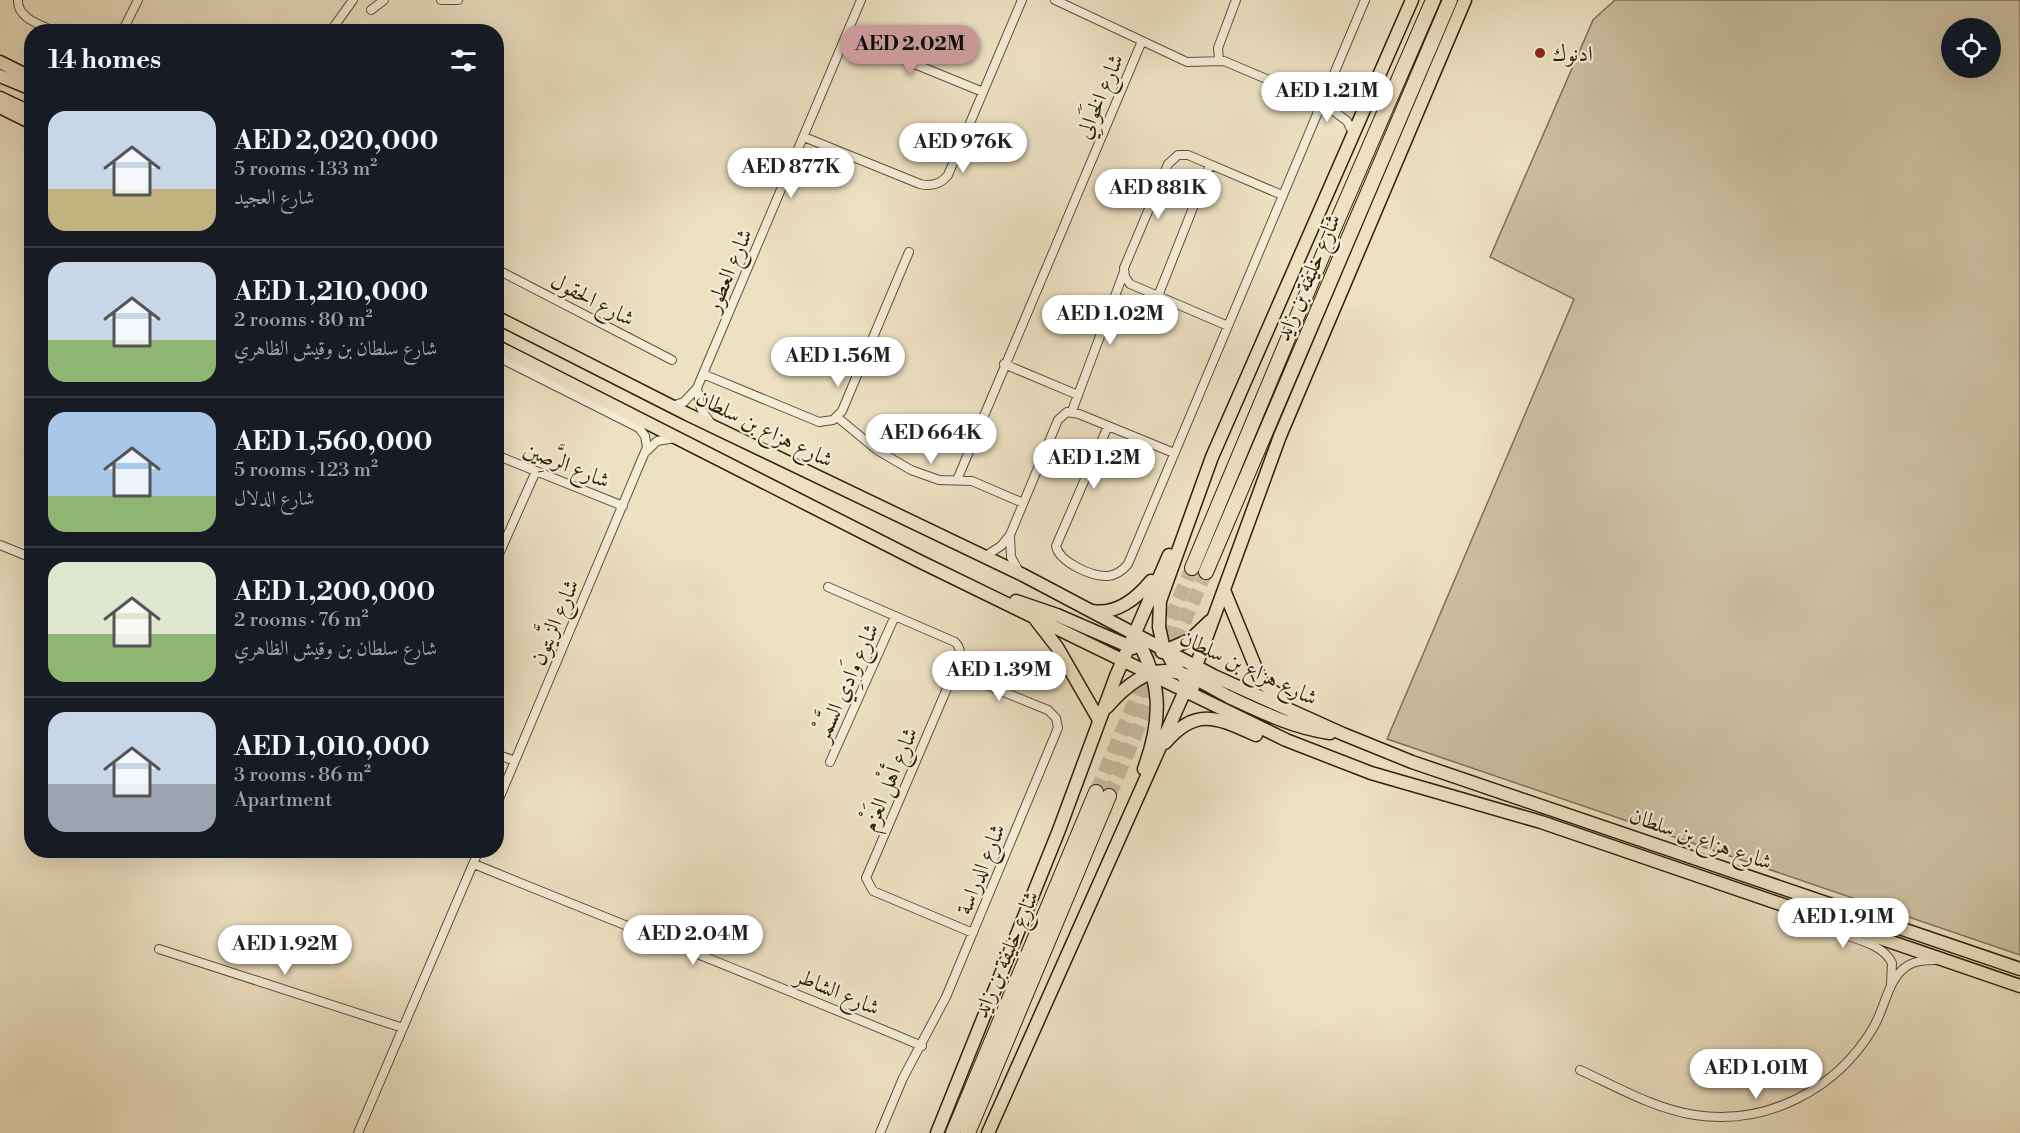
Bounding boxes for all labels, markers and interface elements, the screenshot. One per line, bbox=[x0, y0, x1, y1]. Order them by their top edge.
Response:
map controls bbox=[1941, 18, 2001, 78]
button: locate bbox=[1941, 18, 2001, 78]
pin: AED 2.02M bbox=[841, 25, 979, 76]
text: AED 2.02M bbox=[855, 32, 965, 57]
place label: ادنوك bbox=[1552, 41, 1593, 68]
text: 14 homes bbox=[48, 44, 161, 76]
icon: filters bbox=[447, 44, 480, 77]
marker: ادنوك bbox=[1533, 46, 1547, 60]
street label: شارع الخَوَالِي bbox=[1068, 49, 1134, 145]
pin: AED 1.21M bbox=[1258, 72, 1396, 123]
text: AED 1.21M bbox=[1275, 79, 1379, 104]
pin: AED 976K bbox=[901, 123, 1025, 174]
text: AED 2,020,000 bbox=[234, 125, 438, 157]
text: AED 976K bbox=[913, 130, 1013, 155]
icon: home bbox=[96, 135, 168, 207]
pin: AED 877K bbox=[729, 148, 853, 199]
text: AED 877K bbox=[741, 155, 841, 180]
text: 5 rooms · 133 m² bbox=[234, 157, 377, 182]
pin: AED 881K bbox=[1096, 169, 1220, 220]
text: AED 881K bbox=[1109, 176, 1207, 201]
text: شارع العجيد bbox=[234, 186, 315, 211]
street label: شارع خليفة بن زايد bbox=[1269, 210, 1351, 347]
street label: شارع العطور bbox=[699, 225, 763, 320]
street label: شارع الحقول bbox=[544, 268, 639, 336]
text: AED 1,210,000 bbox=[234, 276, 428, 308]
icon: home bbox=[96, 286, 168, 358]
pin: AED 1.02M bbox=[1041, 295, 1179, 346]
text: AED 1.02M bbox=[1056, 302, 1164, 327]
text: 2 rooms · 80 m² bbox=[234, 308, 372, 333]
text: شارع سلطان بن وقيش الظاهري bbox=[234, 337, 437, 362]
pin: AED 1.56M bbox=[769, 337, 907, 388]
text: AED 1.56M bbox=[785, 344, 891, 369]
street label: شارع هزاع بن سلطان bbox=[690, 385, 837, 478]
pin: AED 664K bbox=[869, 414, 993, 465]
text: AED 664K bbox=[880, 421, 982, 446]
text: AED 1,560,000 bbox=[234, 426, 433, 458]
street label: شارع الرَّصِين bbox=[518, 430, 616, 499]
icon: home bbox=[96, 436, 168, 508]
pin: AED 1.2M bbox=[1032, 439, 1156, 490]
text: AED 1.2M bbox=[1047, 446, 1141, 471]
text: 5 rooms · 123 m² bbox=[234, 458, 378, 483]
text: شارع الدلال bbox=[234, 487, 315, 512]
street label: شارع الزَّيتون bbox=[520, 573, 589, 671]
text: AED 1,200,000 bbox=[234, 576, 435, 608]
icon: home bbox=[96, 586, 168, 658]
text: 2 rooms · 76 m² bbox=[234, 608, 368, 633]
street label: شارع وَادِي السَّمْر bbox=[803, 617, 889, 749]
street label: شارع هزاع بن سلطان bbox=[1173, 625, 1322, 716]
text: شارع سلطان بن وقيش الظاهري bbox=[234, 637, 437, 662]
pin: AED 1.39M bbox=[930, 651, 1068, 702]
text: AED 1.39M bbox=[946, 658, 1052, 683]
street label: شارع أهْل العَزْم bbox=[853, 722, 929, 838]
text: AED 1,010,000 bbox=[234, 731, 430, 763]
icon: home bbox=[96, 736, 168, 808]
text: 3 rooms · 86 m² bbox=[234, 763, 371, 788]
text: Apartment bbox=[234, 788, 332, 813]
street label: شارع هزاع بن سلطان bbox=[1624, 802, 1775, 880]
street label: شارع الدراسة bbox=[951, 820, 1016, 920]
street label: شارع خليفة بن زايد bbox=[967, 887, 1049, 1024]
pin: AED 1.91M bbox=[1774, 898, 1912, 949]
text: AED 1.91M bbox=[1792, 905, 1894, 930]
pin: AED 2.04M bbox=[624, 915, 762, 966]
text: AED 2.04M bbox=[637, 922, 749, 947]
pin: AED 1.92M bbox=[216, 925, 354, 976]
text: AED 1.92M bbox=[232, 932, 338, 957]
street label: شارع الشاطر bbox=[788, 962, 884, 1026]
pin: AED 1.01M bbox=[1687, 1049, 1825, 1100]
text: AED 1.01M bbox=[1704, 1056, 1808, 1081]

